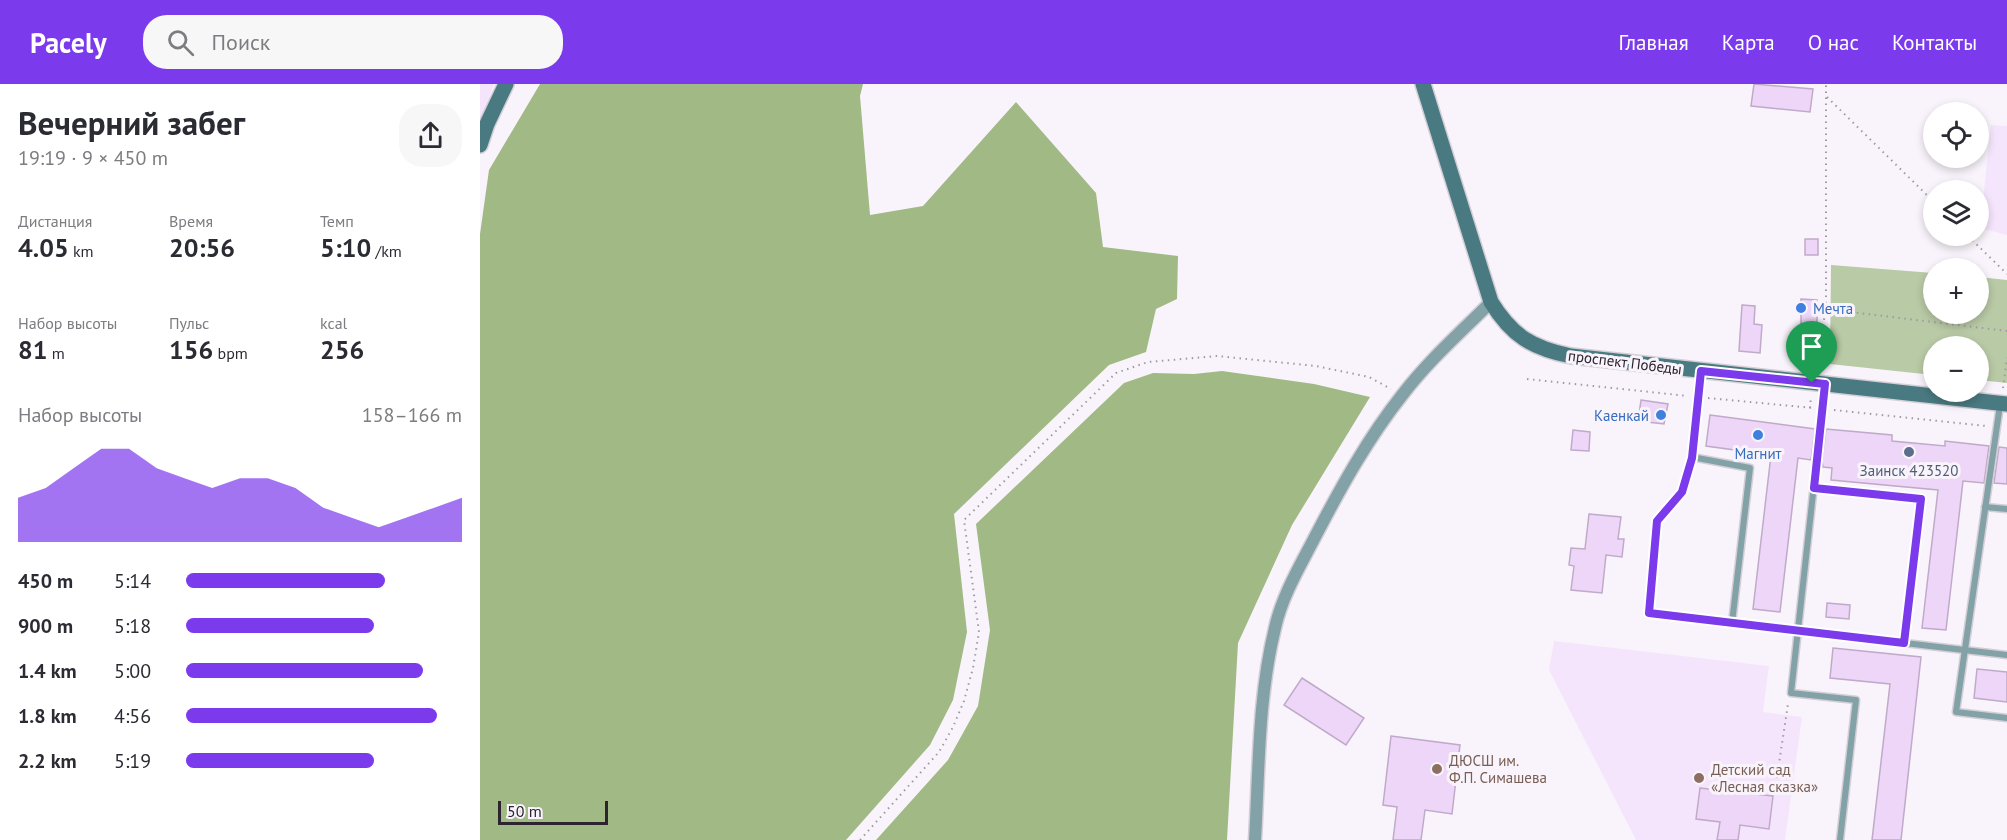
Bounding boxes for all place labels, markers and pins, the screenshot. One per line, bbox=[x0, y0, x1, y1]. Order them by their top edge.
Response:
place label: Мечта bbox=[1813, 299, 1853, 318]
marker: Мечта bbox=[1794, 301, 1808, 315]
pin bbox=[1786, 321, 1837, 383]
place label: Каенкай bbox=[1594, 406, 1649, 425]
marker: Каенкай bbox=[1654, 408, 1668, 422]
marker: Магнит bbox=[1751, 428, 1765, 442]
place label: Магнит bbox=[1734, 444, 1782, 463]
marker: Заинск 423520 bbox=[1902, 445, 1916, 459]
place label: Заинск 423520 bbox=[1860, 461, 1958, 480]
place label: ДЮСШ им. Ф.П. Симашева bbox=[1449, 751, 1547, 787]
place label: Детский сад «Лесная сказка» bbox=[1711, 760, 1818, 796]
marker: ДЮСШ им. Ф.П. Симашева bbox=[1430, 762, 1444, 776]
marker: Детский сад «Лесная сказка» bbox=[1692, 771, 1706, 785]

